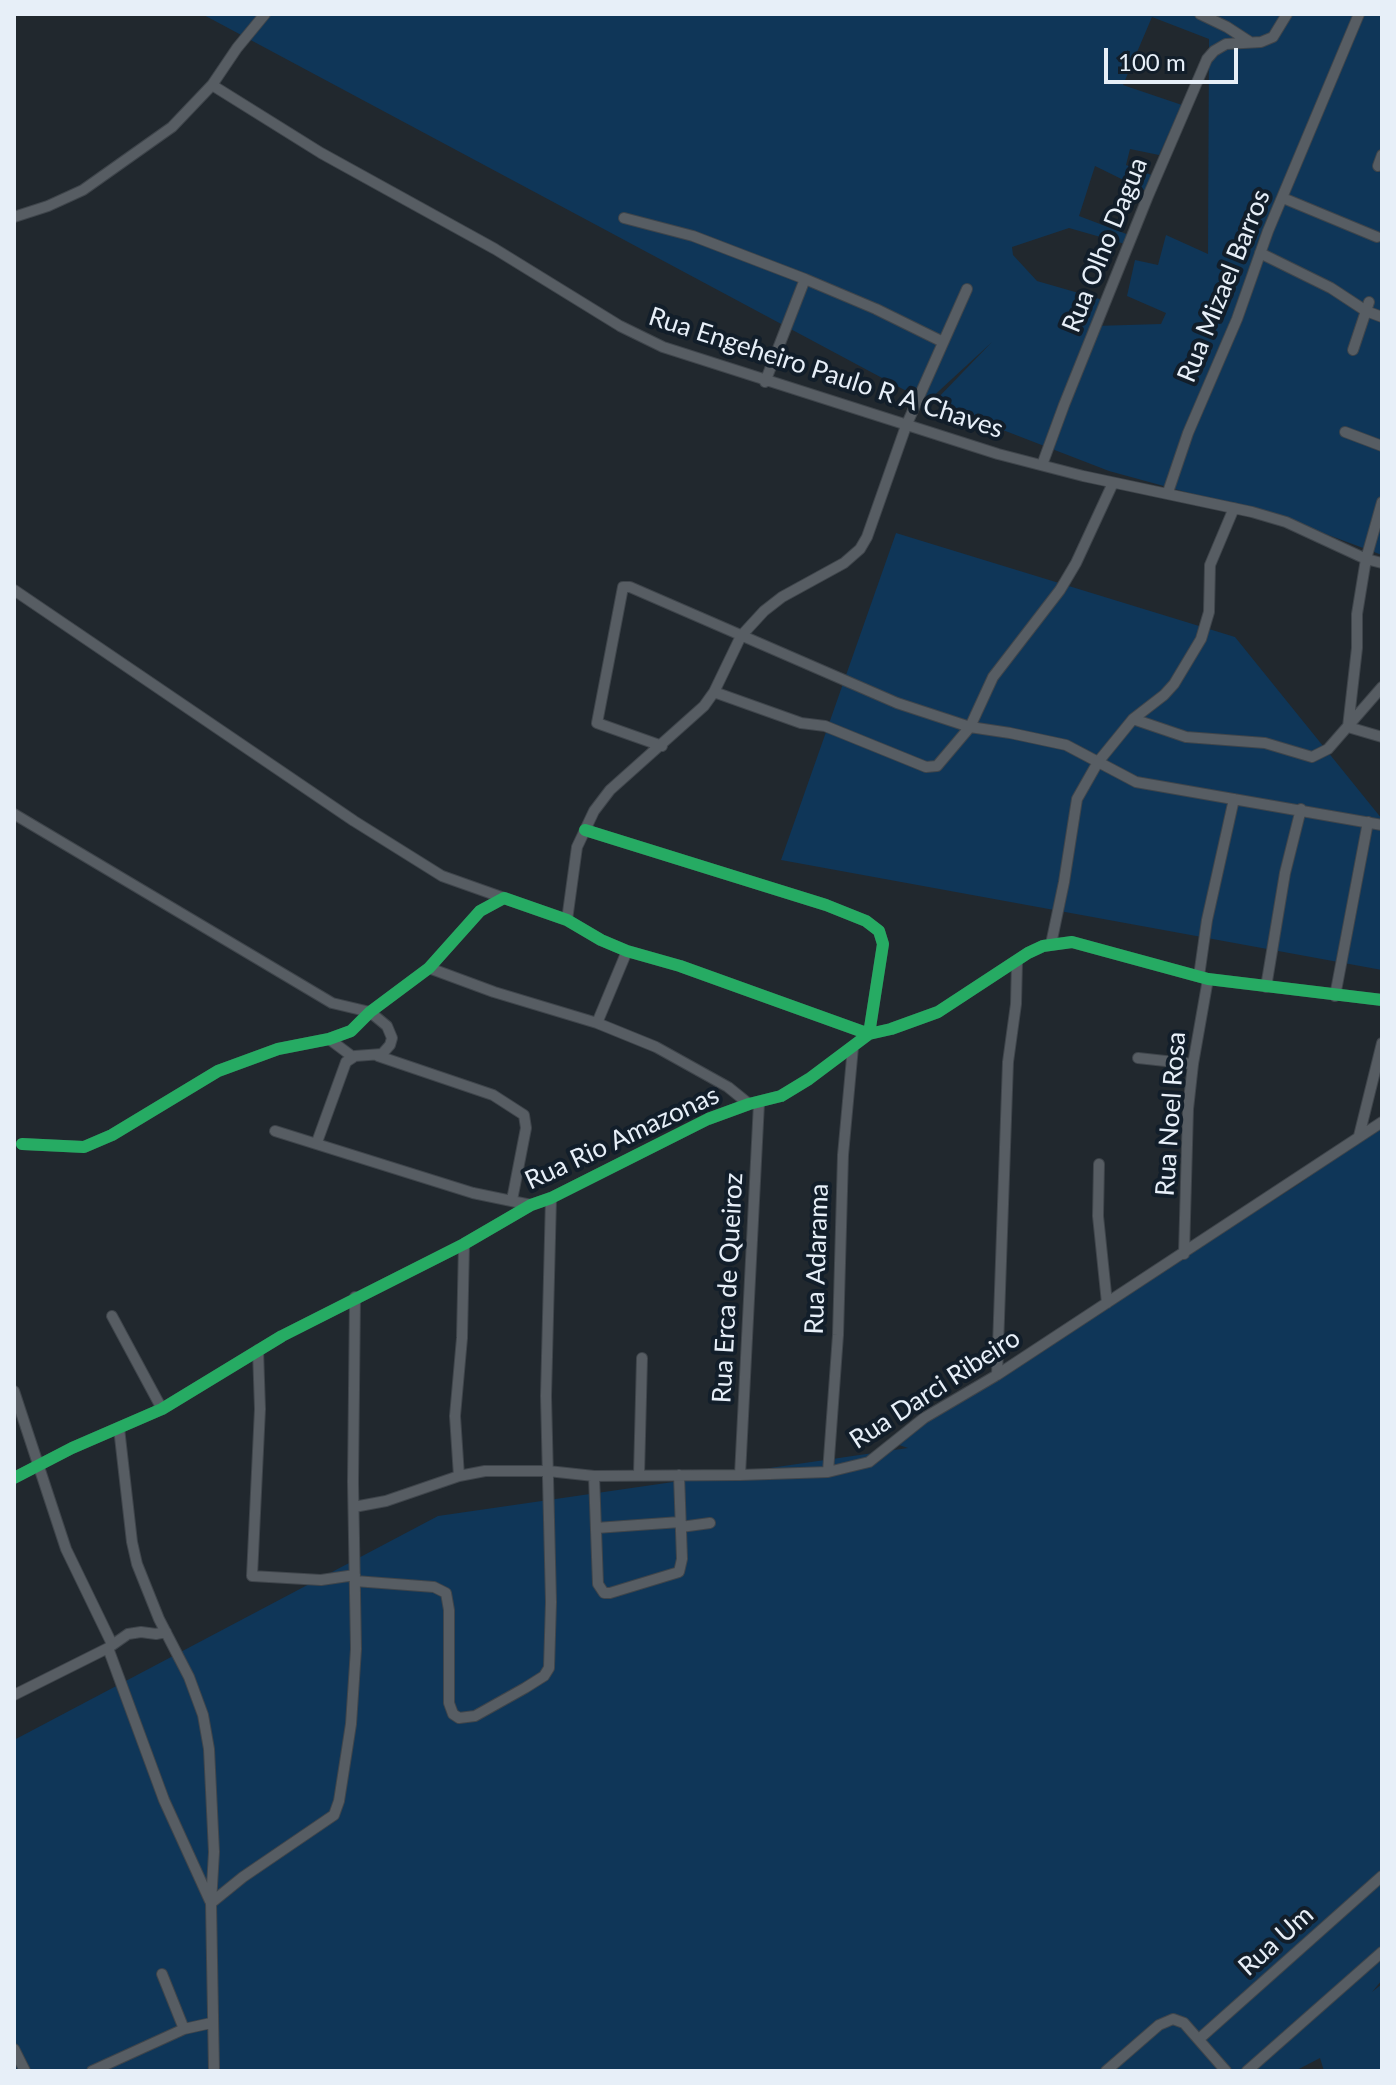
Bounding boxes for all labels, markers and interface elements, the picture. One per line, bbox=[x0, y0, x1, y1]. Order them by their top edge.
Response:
scale bar bbox=[1108, 32, 1242, 82]
text: 100 m bbox=[1118, 47, 1186, 76]
street label: Rua Olho Dagua bbox=[1056, 153, 1154, 337]
street label: Rua Mizael Barros bbox=[1171, 185, 1277, 387]
street label: Rua Engeheiro Paulo R A Chaves bbox=[645, 301, 1007, 445]
street label: Rua Noel Rosa bbox=[1150, 1031, 1192, 1197]
street label: Rua Rio Amazonas bbox=[520, 1079, 724, 1197]
street label: Rua Erca de Queiroz bbox=[706, 1172, 750, 1404]
street label: Rua Adarama bbox=[799, 1183, 835, 1335]
street label: Rua Darci Ribeiro bbox=[844, 1322, 1026, 1456]
street label: Rua Um bbox=[1232, 1899, 1320, 1983]

